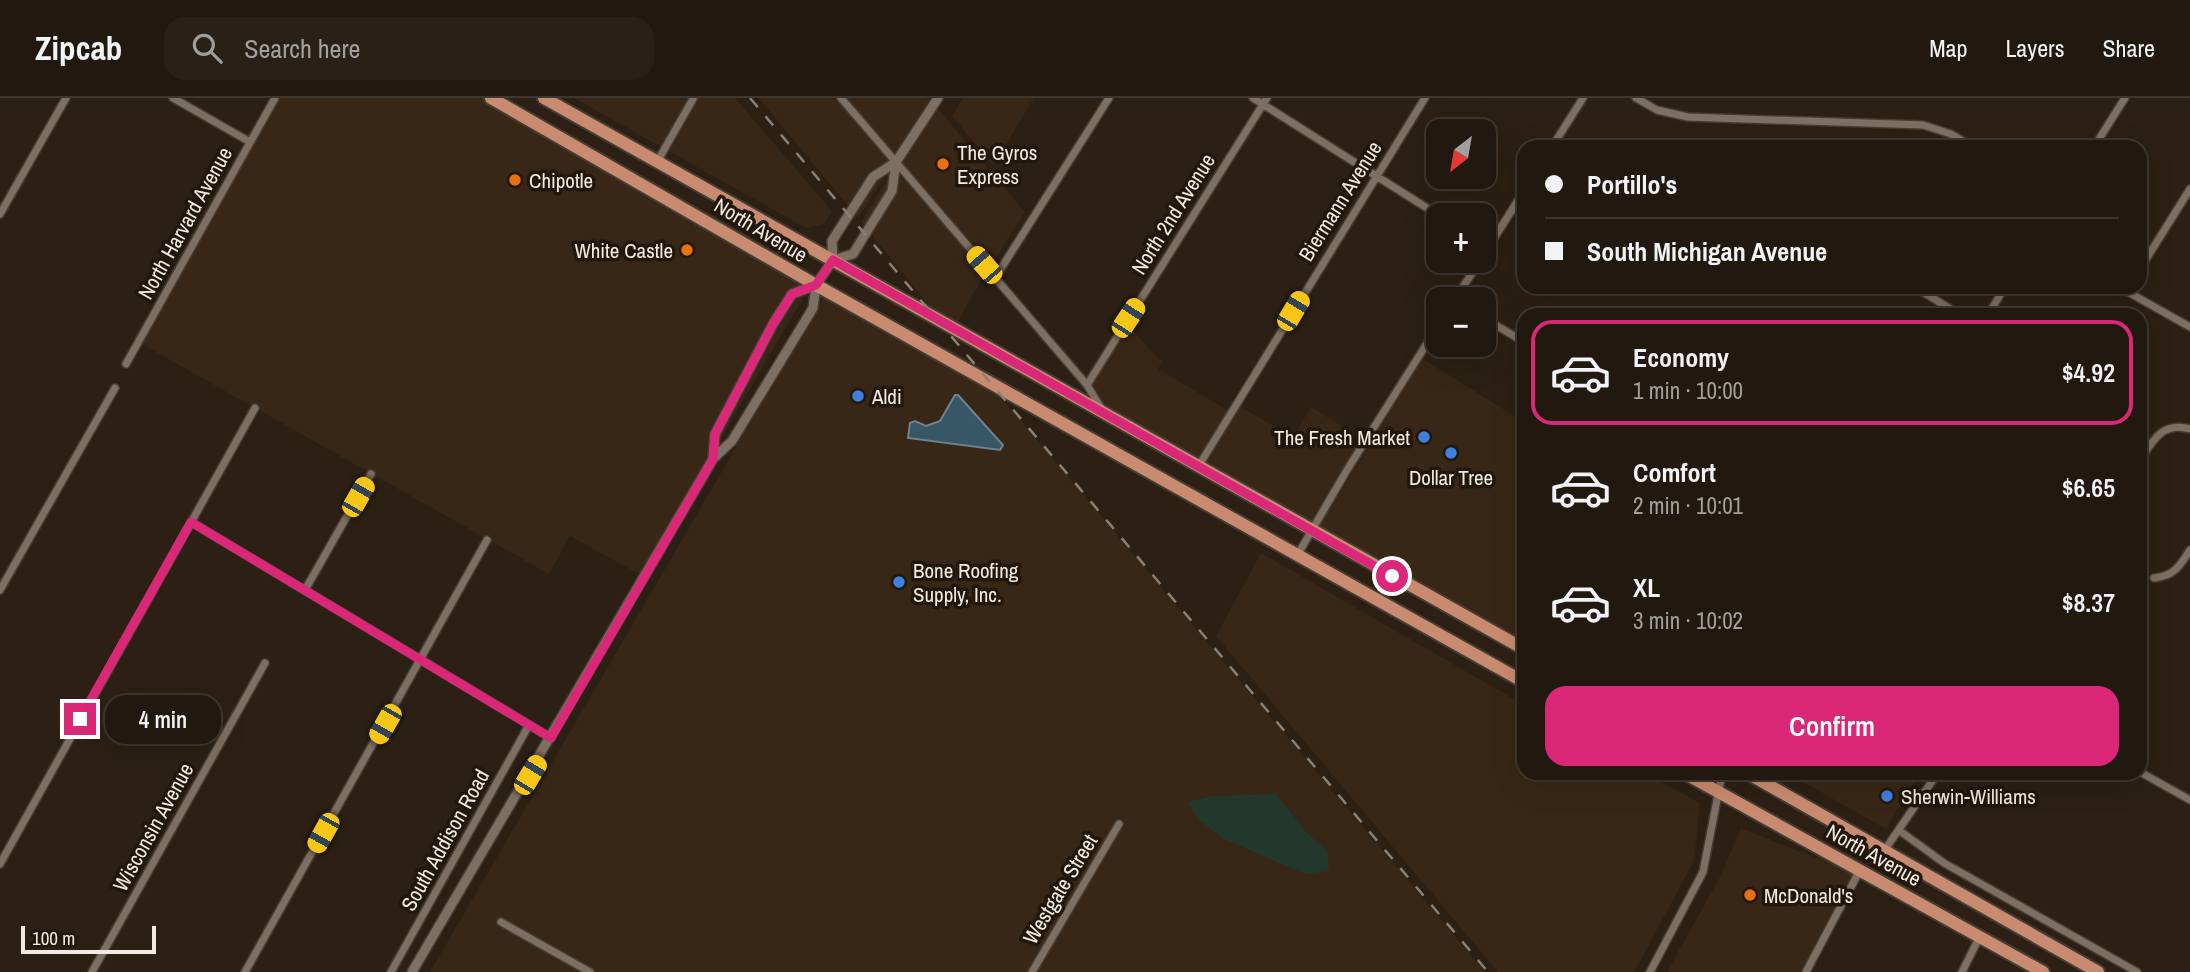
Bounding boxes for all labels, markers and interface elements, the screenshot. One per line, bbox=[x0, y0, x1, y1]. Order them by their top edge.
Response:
search box bbox=[164, 17, 654, 80]
text: Zipcab bbox=[35, 26, 122, 70]
icon: search bbox=[188, 29, 226, 67]
text: Search here bbox=[244, 31, 360, 66]
text: Map bbox=[1929, 32, 1967, 64]
text: Layers bbox=[2005, 32, 2064, 64]
text: Share bbox=[2102, 32, 2155, 64]
north arrow bbox=[1426, 119, 1496, 189]
map controls bbox=[1426, 119, 1496, 357]
street label: Biermann Avenue bbox=[1292, 135, 1388, 267]
place label: The Gyros Express bbox=[957, 138, 1037, 191]
street label: North Harvard Avenue bbox=[131, 142, 239, 304]
street label: North 2nd Avenue bbox=[1124, 148, 1222, 280]
marker: The Gyros Express bbox=[935, 156, 951, 172]
place label: Chipotle bbox=[529, 166, 593, 195]
text: Portillo's bbox=[1587, 167, 1677, 202]
marker: Chipotle bbox=[507, 172, 523, 188]
street label: North Avenue bbox=[709, 191, 813, 269]
button: + bbox=[1426, 203, 1496, 273]
text: South Michigan Avenue bbox=[1587, 234, 1827, 269]
place label: White Castle bbox=[574, 236, 673, 265]
marker: White Castle bbox=[679, 242, 695, 258]
car bbox=[963, 242, 1006, 288]
button: − bbox=[1426, 287, 1496, 357]
car bbox=[1274, 288, 1313, 334]
car bbox=[1108, 295, 1149, 341]
text: Economy bbox=[1633, 340, 1729, 375]
icon: car bbox=[1549, 341, 1612, 404]
text: $4.92 bbox=[2062, 355, 2115, 390]
text: 1 min · 10:00 bbox=[1633, 375, 1743, 406]
place label: Aldi bbox=[871, 382, 902, 411]
marker: Aldi bbox=[850, 388, 866, 404]
place label: The Fresh Market bbox=[1274, 423, 1410, 452]
marker: The Fresh Market bbox=[1416, 429, 1432, 445]
marker: Dollar Tree bbox=[1443, 445, 1459, 461]
text: Comfort bbox=[1633, 455, 1716, 490]
icon: car bbox=[1549, 456, 1612, 519]
place label: Dollar Tree bbox=[1409, 463, 1493, 492]
text: $6.65 bbox=[2062, 470, 2115, 505]
car bbox=[339, 474, 378, 520]
text: 2 min · 10:01 bbox=[1633, 490, 1743, 521]
place label: Bone Roofing Supply, Inc. bbox=[913, 556, 1019, 609]
route start bbox=[1376, 560, 1408, 592]
text: XL bbox=[1633, 570, 1660, 605]
icon: car bbox=[1549, 571, 1612, 634]
marker: Bone Roofing Supply, Inc. bbox=[891, 574, 907, 590]
text: $8.37 bbox=[2062, 585, 2115, 620]
text: 3 min · 10:02 bbox=[1633, 605, 1743, 636]
button: Confirm bbox=[1545, 686, 2119, 766]
callout: 4 min bbox=[104, 694, 220, 744]
car bbox=[366, 701, 405, 747]
route end bbox=[64, 703, 96, 735]
text: 4 min bbox=[139, 704, 187, 735]
car bbox=[511, 752, 550, 798]
street label: Wisconsin Avenue bbox=[106, 758, 200, 896]
street label: South Addison Road bbox=[394, 764, 496, 916]
place label: Sherwin-Williams bbox=[1901, 782, 2036, 811]
marker: Sherwin-Williams bbox=[1879, 788, 1895, 804]
car bbox=[304, 810, 343, 856]
street label: North Avenue bbox=[1821, 817, 1927, 893]
street label: Westgate Street bbox=[1016, 829, 1104, 949]
place label: McDonald's bbox=[1764, 881, 1853, 910]
marker: McDonald's bbox=[1742, 887, 1758, 903]
scale bar bbox=[21, 923, 156, 955]
text: 100 m bbox=[32, 925, 75, 951]

